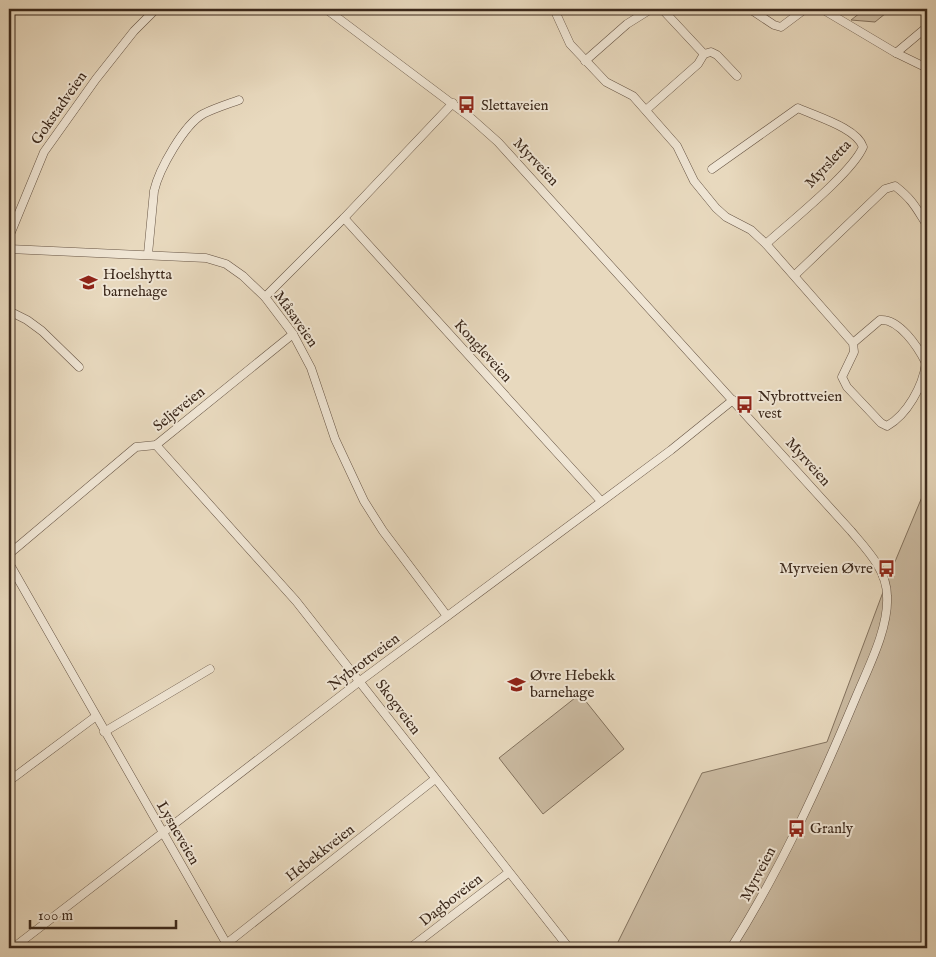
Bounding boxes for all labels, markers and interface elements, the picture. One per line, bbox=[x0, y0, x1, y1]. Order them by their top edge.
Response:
street label: Gokstadveien bbox=[27, 68, 91, 148]
bus stop icon: Slettaveien bbox=[457, 95, 477, 115]
place label: Slettaveien bbox=[481, 96, 549, 115]
street label: Myrveien bbox=[509, 134, 563, 190]
street label: Myrsletta bbox=[801, 135, 856, 192]
place label: Hoelshytta barnehage bbox=[103, 265, 172, 301]
school or university icon: Hoelshytta barnehage bbox=[79, 273, 99, 293]
street label: Måsaveien bbox=[270, 287, 322, 351]
street label: Kongleveien bbox=[450, 316, 516, 386]
street label: Seljeveien bbox=[149, 382, 209, 436]
place label: Nybrottveien vest bbox=[758, 387, 842, 423]
bus stop icon: Nybrottveien vest bbox=[734, 395, 754, 415]
street label: Myrveien bbox=[781, 434, 835, 490]
bus stop icon: Myrveien Øvre bbox=[877, 558, 897, 578]
place label: Myrveien Øvre bbox=[779, 559, 873, 578]
street label: Nybrottveien bbox=[325, 629, 403, 695]
place label: Øvre Hebekk barnehage bbox=[530, 666, 616, 702]
school or university icon: Øvre Hebekk barnehage bbox=[506, 674, 526, 694]
street label: Skogveien bbox=[371, 676, 425, 738]
street label: Lysneveien bbox=[152, 798, 204, 868]
bus stop icon: Granly bbox=[786, 818, 806, 838]
place label: Granly bbox=[810, 819, 854, 838]
street label: Hebekkveien bbox=[282, 820, 358, 886]
street label: Myrveien bbox=[736, 844, 780, 904]
street label: Dagboveien bbox=[416, 869, 486, 931]
scale bar bbox=[30, 897, 176, 929]
text: 100 m bbox=[38, 906, 74, 925]

